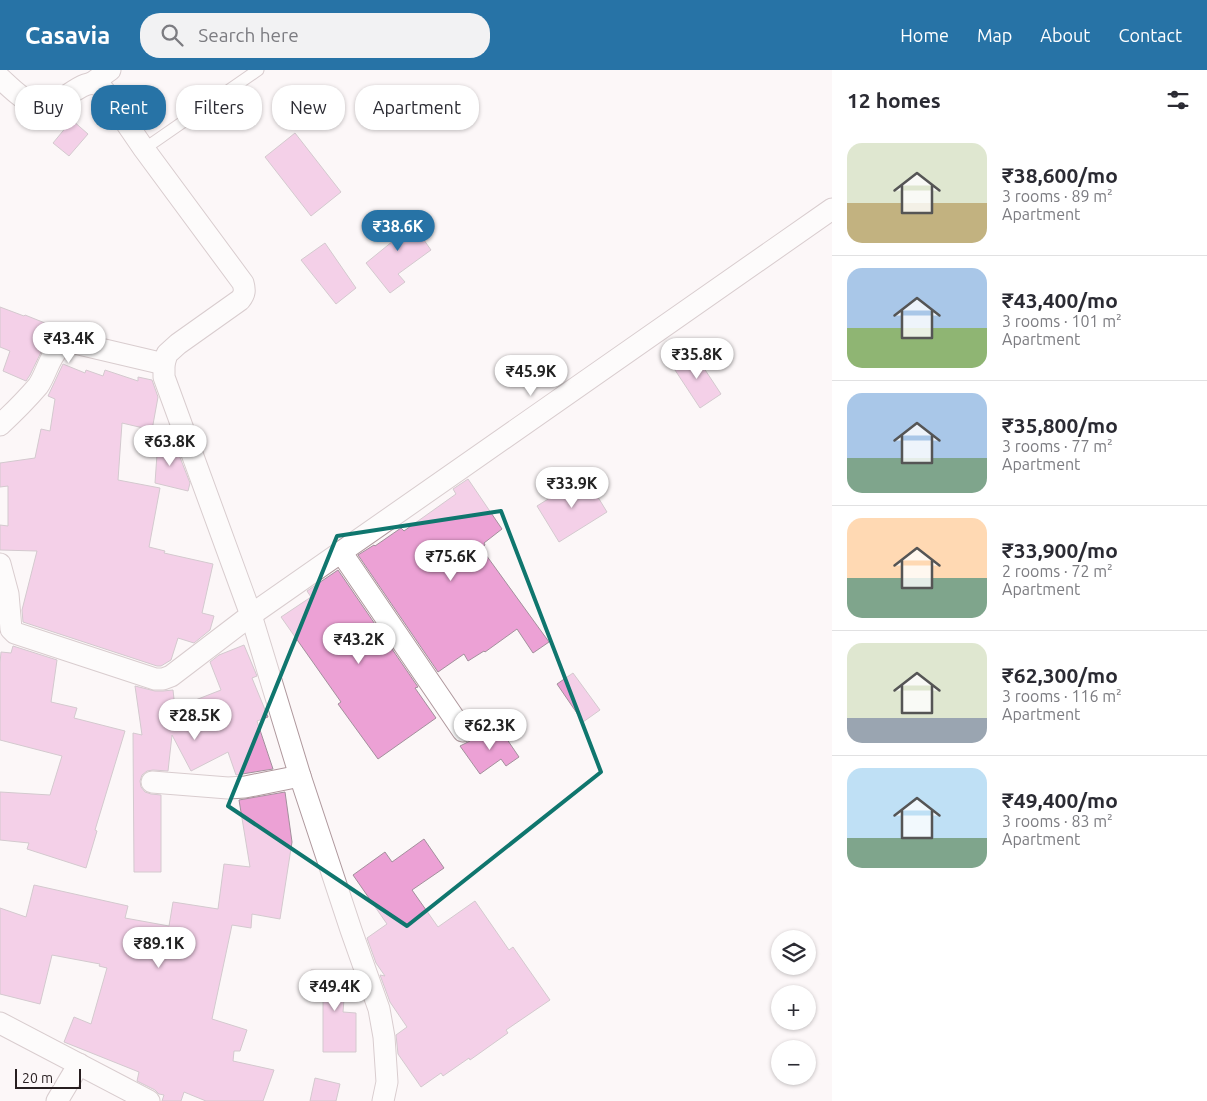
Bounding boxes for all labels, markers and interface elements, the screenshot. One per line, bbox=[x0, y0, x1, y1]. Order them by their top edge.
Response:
search box bbox=[140, 13, 490, 58]
icon: search bbox=[158, 21, 186, 49]
text: Casavia bbox=[25, 22, 110, 49]
text: Search here bbox=[198, 24, 299, 46]
text: Home bbox=[900, 25, 949, 45]
text: Map bbox=[977, 25, 1012, 45]
text: About bbox=[1040, 25, 1090, 45]
text: Contact bbox=[1118, 25, 1182, 45]
chip: Buy bbox=[15, 85, 81, 130]
chip: Rent bbox=[91, 85, 166, 130]
chip: Filters bbox=[176, 85, 262, 130]
chip: New bbox=[272, 85, 345, 130]
chip: Apartment bbox=[355, 85, 479, 130]
icon: filters bbox=[1164, 86, 1192, 114]
text: 12 homes bbox=[847, 88, 941, 112]
icon: home bbox=[887, 163, 947, 223]
text: ₹38,600/mo bbox=[1002, 163, 1118, 187]
text: 3 rooms · 89 m² bbox=[1002, 187, 1113, 205]
text: Apartment bbox=[1002, 205, 1080, 223]
pin: ₹38.6K bbox=[357, 210, 439, 252]
text: ₹38.6K bbox=[373, 217, 423, 235]
icon: home bbox=[887, 288, 947, 348]
text: ₹43,400/mo bbox=[1002, 288, 1118, 312]
text: 3 rooms · 101 m² bbox=[1002, 312, 1122, 330]
pin: ₹43.4K bbox=[28, 322, 110, 364]
text: ₹43.4K bbox=[44, 329, 94, 347]
text: Apartment bbox=[1002, 330, 1080, 348]
pin: ₹35.8K bbox=[656, 338, 738, 380]
text: ₹35.8K bbox=[672, 345, 722, 363]
pin: ₹45.9K bbox=[490, 354, 572, 397]
text: ₹45.9K bbox=[506, 362, 556, 380]
icon: home bbox=[887, 413, 947, 473]
text: ₹35,800/mo bbox=[1002, 413, 1118, 437]
pin: ₹63.8K bbox=[129, 424, 211, 467]
text: ₹63.8K bbox=[145, 432, 195, 450]
text: 3 rooms · 77 m² bbox=[1002, 437, 1113, 455]
text: Apartment bbox=[1002, 455, 1080, 473]
pin: ₹33.9K bbox=[531, 466, 613, 509]
text: ₹33.9K bbox=[547, 474, 597, 492]
icon: home bbox=[887, 538, 947, 598]
text: ₹33,900/mo bbox=[1002, 538, 1118, 562]
pin: ₹75.6K bbox=[410, 540, 492, 582]
text: ₹75.6K bbox=[426, 547, 476, 565]
text: 2 rooms · 72 m² bbox=[1002, 562, 1113, 580]
text: Apartment bbox=[1002, 580, 1080, 598]
pin: ₹43.2K bbox=[318, 622, 400, 665]
text: ₹43.2K bbox=[334, 630, 384, 648]
icon: home bbox=[887, 663, 947, 723]
text: ₹62,300/mo bbox=[1002, 663, 1118, 687]
text: 3 rooms · 116 m² bbox=[1002, 687, 1122, 705]
pin: ₹28.5K bbox=[154, 698, 236, 741]
text: Apartment bbox=[1002, 705, 1080, 723]
text: ₹28.5K bbox=[170, 706, 220, 724]
pin: ₹62.3K bbox=[449, 708, 531, 751]
text: ₹62.3K bbox=[465, 716, 515, 734]
icon: home bbox=[887, 788, 947, 848]
text: ₹49,400/mo bbox=[1002, 788, 1118, 812]
text: 3 rooms · 83 m² bbox=[1002, 812, 1113, 830]
text: Apartment bbox=[1002, 830, 1080, 848]
pin: ₹89.1K bbox=[118, 926, 200, 969]
map controls bbox=[771, 930, 816, 1085]
button: layers bbox=[771, 930, 816, 975]
text: ₹89.1K bbox=[134, 934, 184, 952]
pin: ₹49.4K bbox=[294, 970, 376, 1012]
text: ₹49.4K bbox=[310, 977, 360, 995]
button: + bbox=[771, 985, 816, 1030]
button: − bbox=[771, 1040, 816, 1085]
scale bar bbox=[15, 1066, 81, 1089]
text: 20 m bbox=[22, 1070, 53, 1086]

